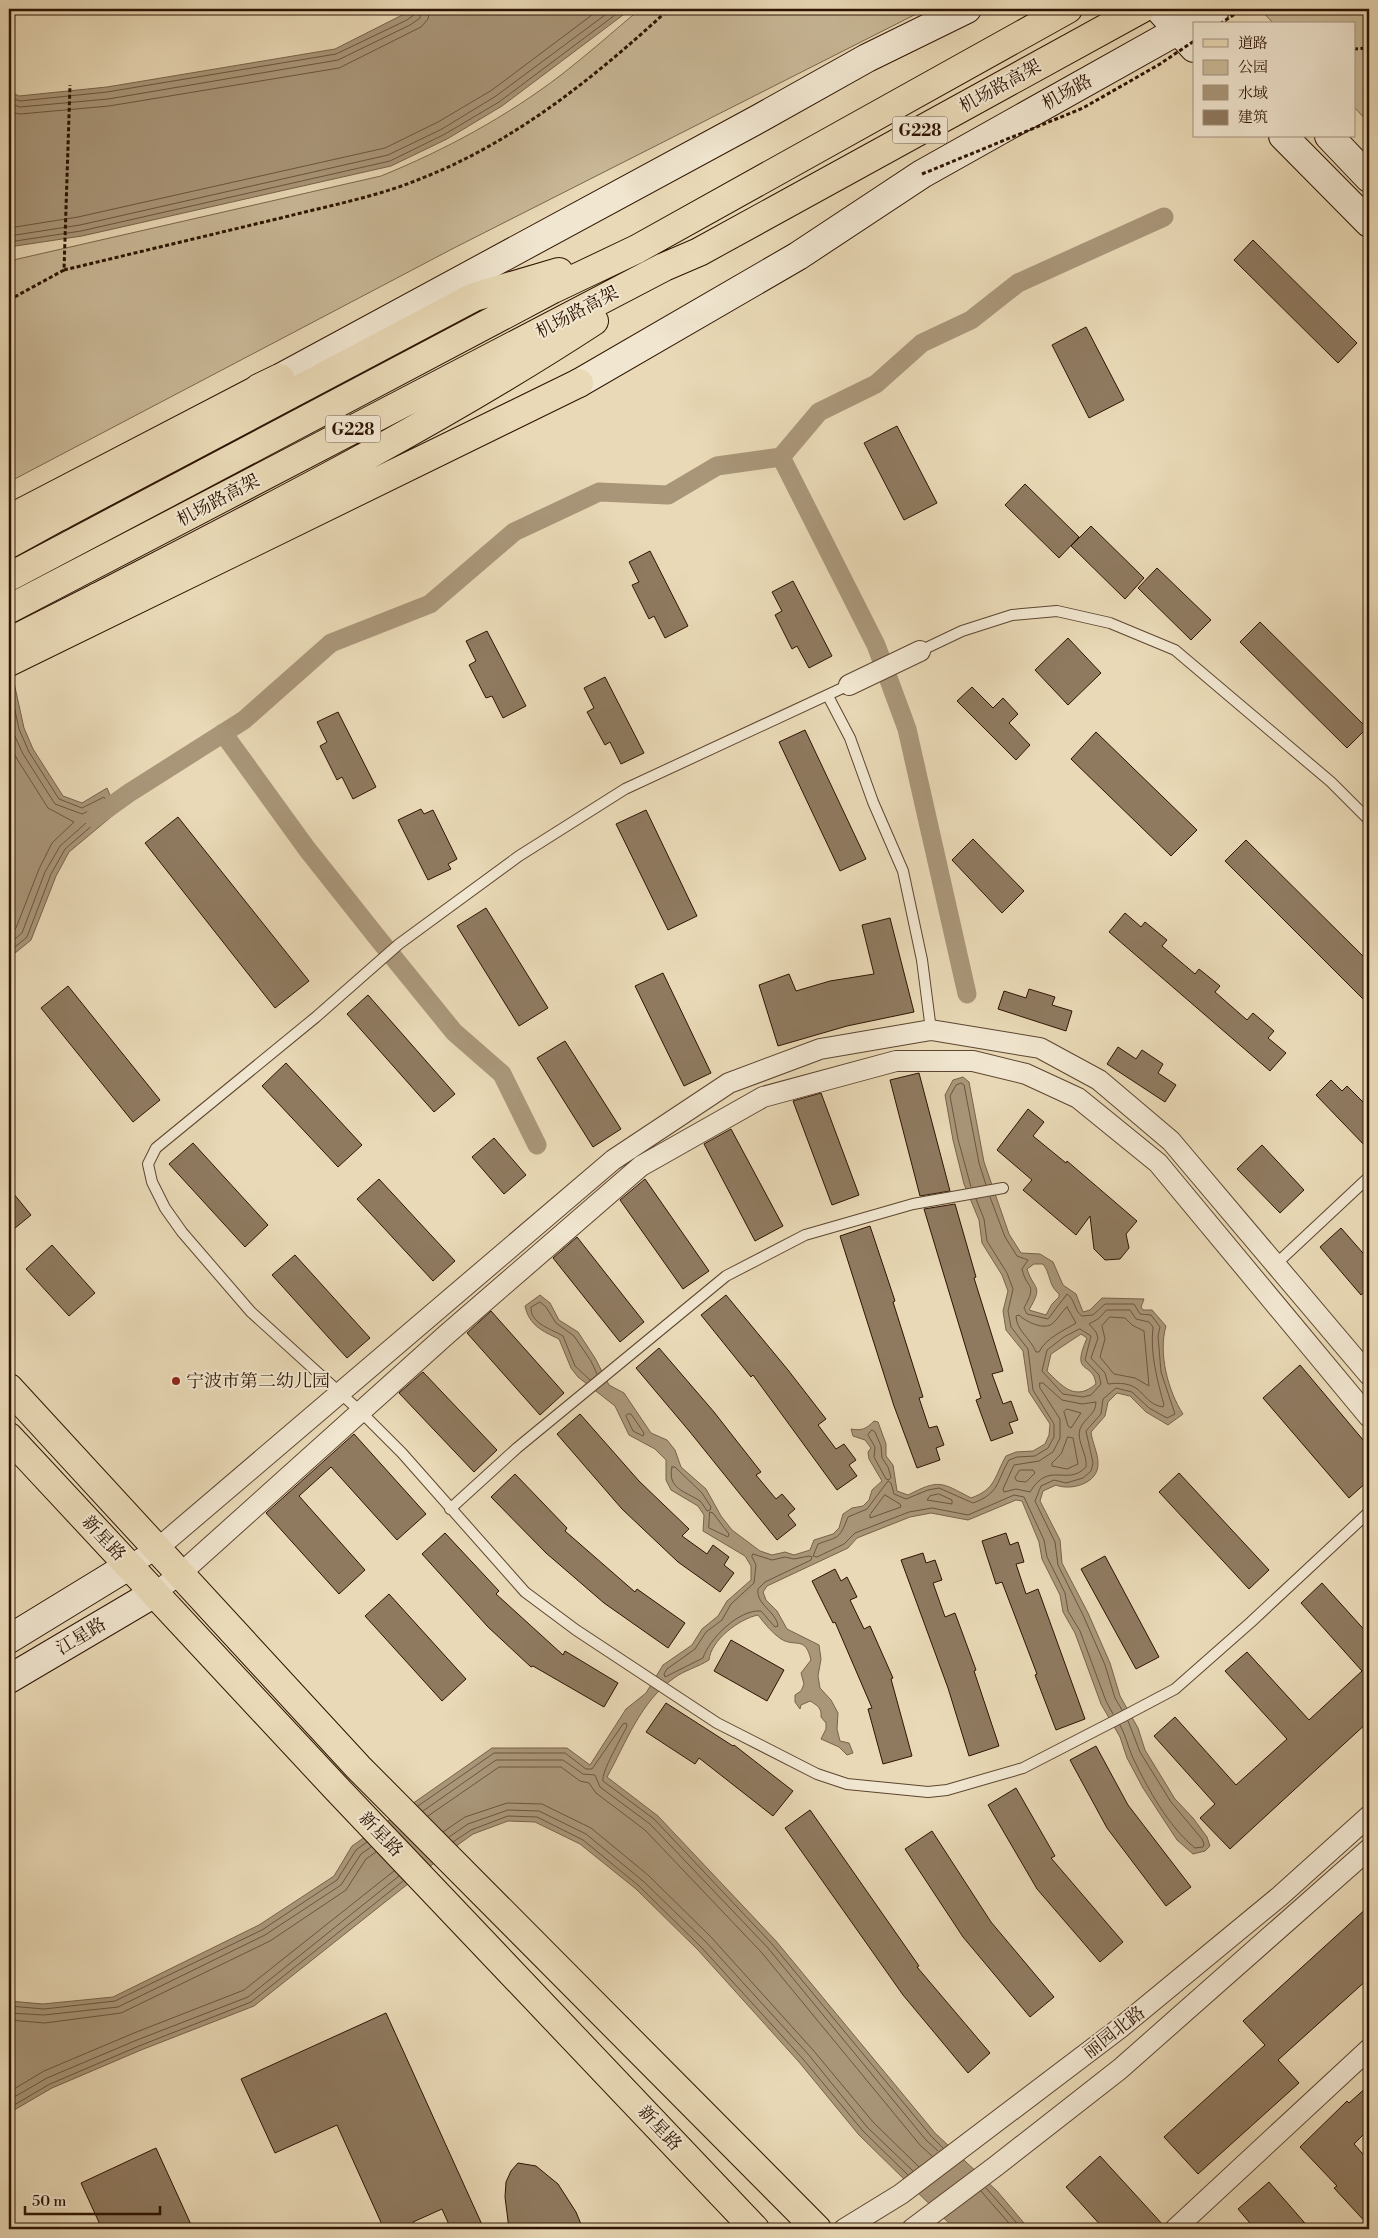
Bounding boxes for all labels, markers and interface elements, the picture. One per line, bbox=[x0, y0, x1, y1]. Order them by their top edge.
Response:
legend bbox=[1193, 22, 1356, 138]
text: 道路 bbox=[1238, 34, 1268, 53]
street label: 机场路高架 bbox=[955, 55, 1045, 118]
text: 公园 bbox=[1238, 58, 1268, 77]
street label: 机场路 bbox=[1038, 69, 1096, 116]
text: 水域 bbox=[1238, 84, 1268, 103]
text: 建筑 bbox=[1238, 108, 1268, 127]
road number: G228 bbox=[892, 116, 948, 144]
street label: 机场路高架 bbox=[532, 281, 622, 344]
road number: G228 bbox=[326, 416, 380, 442]
street label: 机场路高架 bbox=[173, 469, 263, 532]
place label: 宁波市第二幼儿园 bbox=[186, 1370, 330, 1393]
marker: 宁波市第二幼儿园 bbox=[170, 1375, 182, 1387]
street label: 新星路 bbox=[77, 1511, 130, 1566]
street label: 江星路 bbox=[52, 1613, 110, 1660]
street label: 新星路 bbox=[354, 1807, 408, 1862]
street label: 丽园北路 bbox=[1079, 2001, 1150, 2064]
street label: 新星路 bbox=[633, 2101, 686, 2156]
scale bar bbox=[25, 2183, 160, 2215]
text: 50 m bbox=[32, 2192, 66, 2211]

